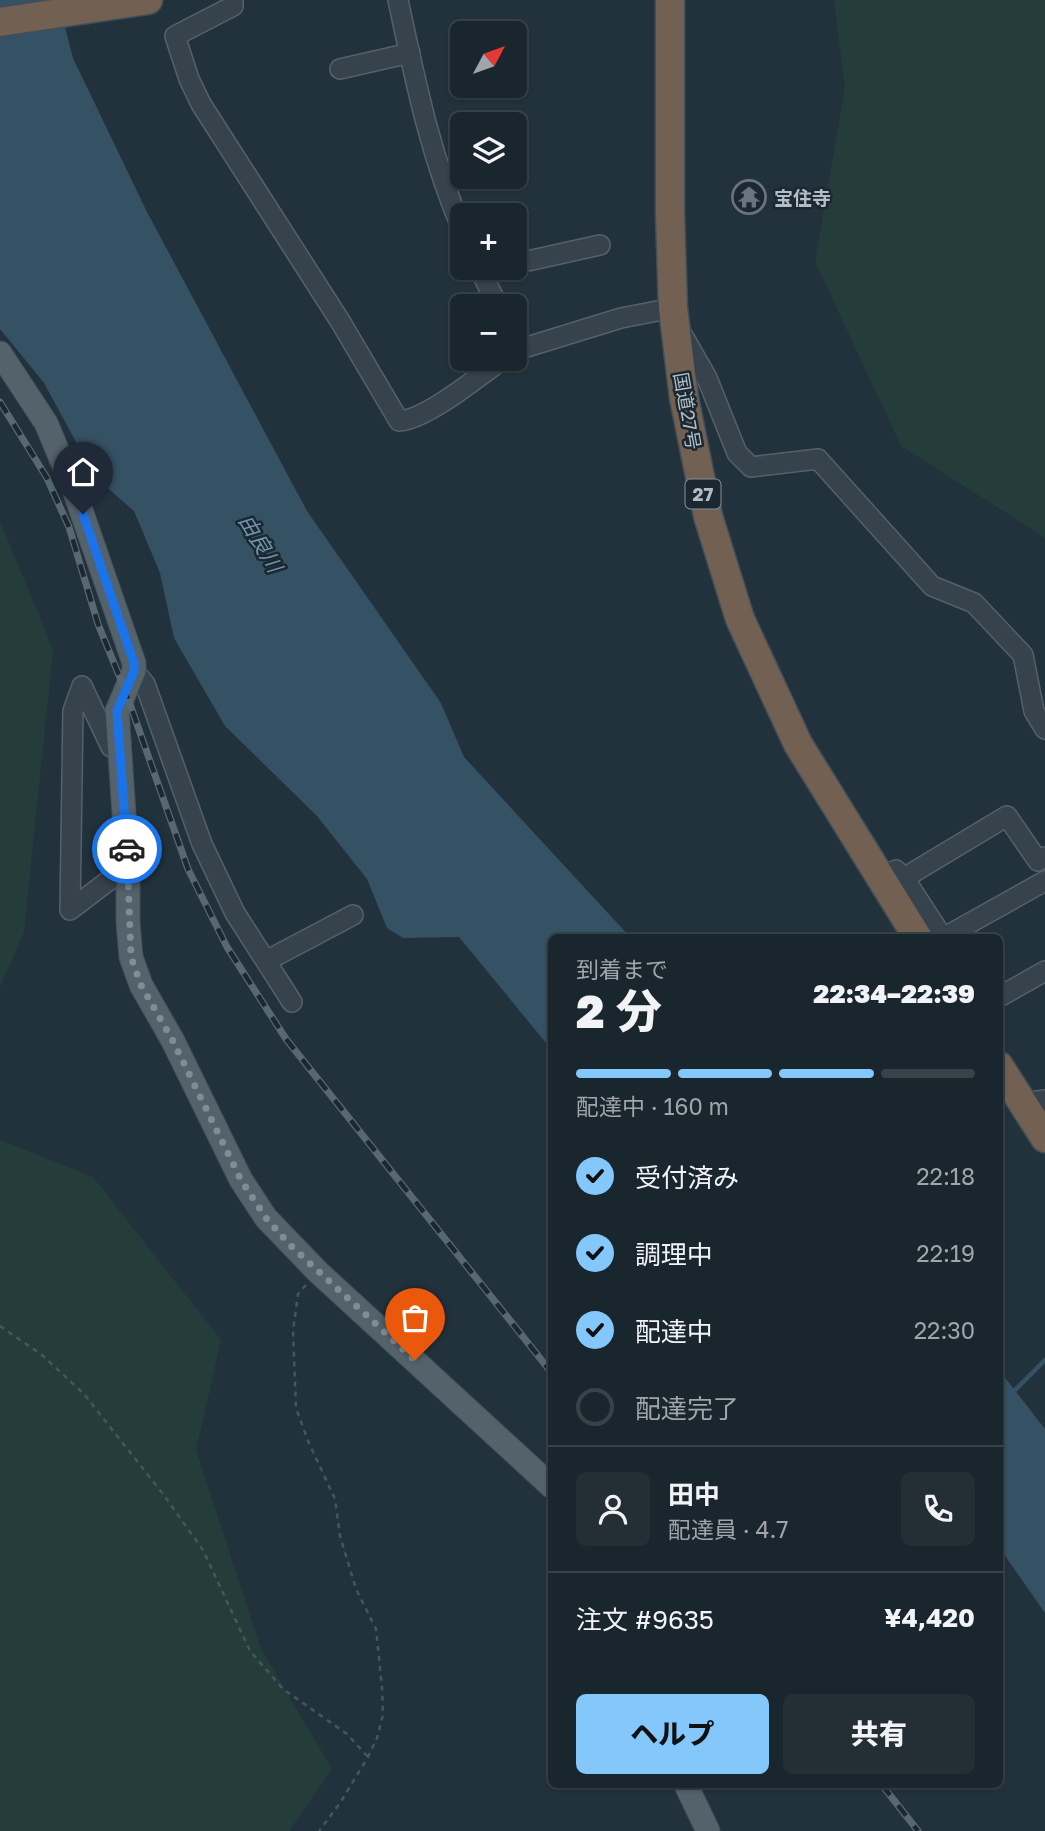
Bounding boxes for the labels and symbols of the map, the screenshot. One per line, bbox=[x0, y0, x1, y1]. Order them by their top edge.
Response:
north arrow bbox=[450, 21, 527, 98]
temple icon: 宝住寺 bbox=[730, 178, 768, 216]
place label: 宝住寺 bbox=[774, 186, 831, 209]
street label: 国道27号 bbox=[670, 371, 706, 451]
pin bbox=[53, 442, 113, 514]
road number: 27 bbox=[686, 480, 720, 508]
water label: 由良川 bbox=[234, 509, 289, 578]
courier bbox=[92, 814, 162, 884]
pin bbox=[385, 1288, 445, 1360]

